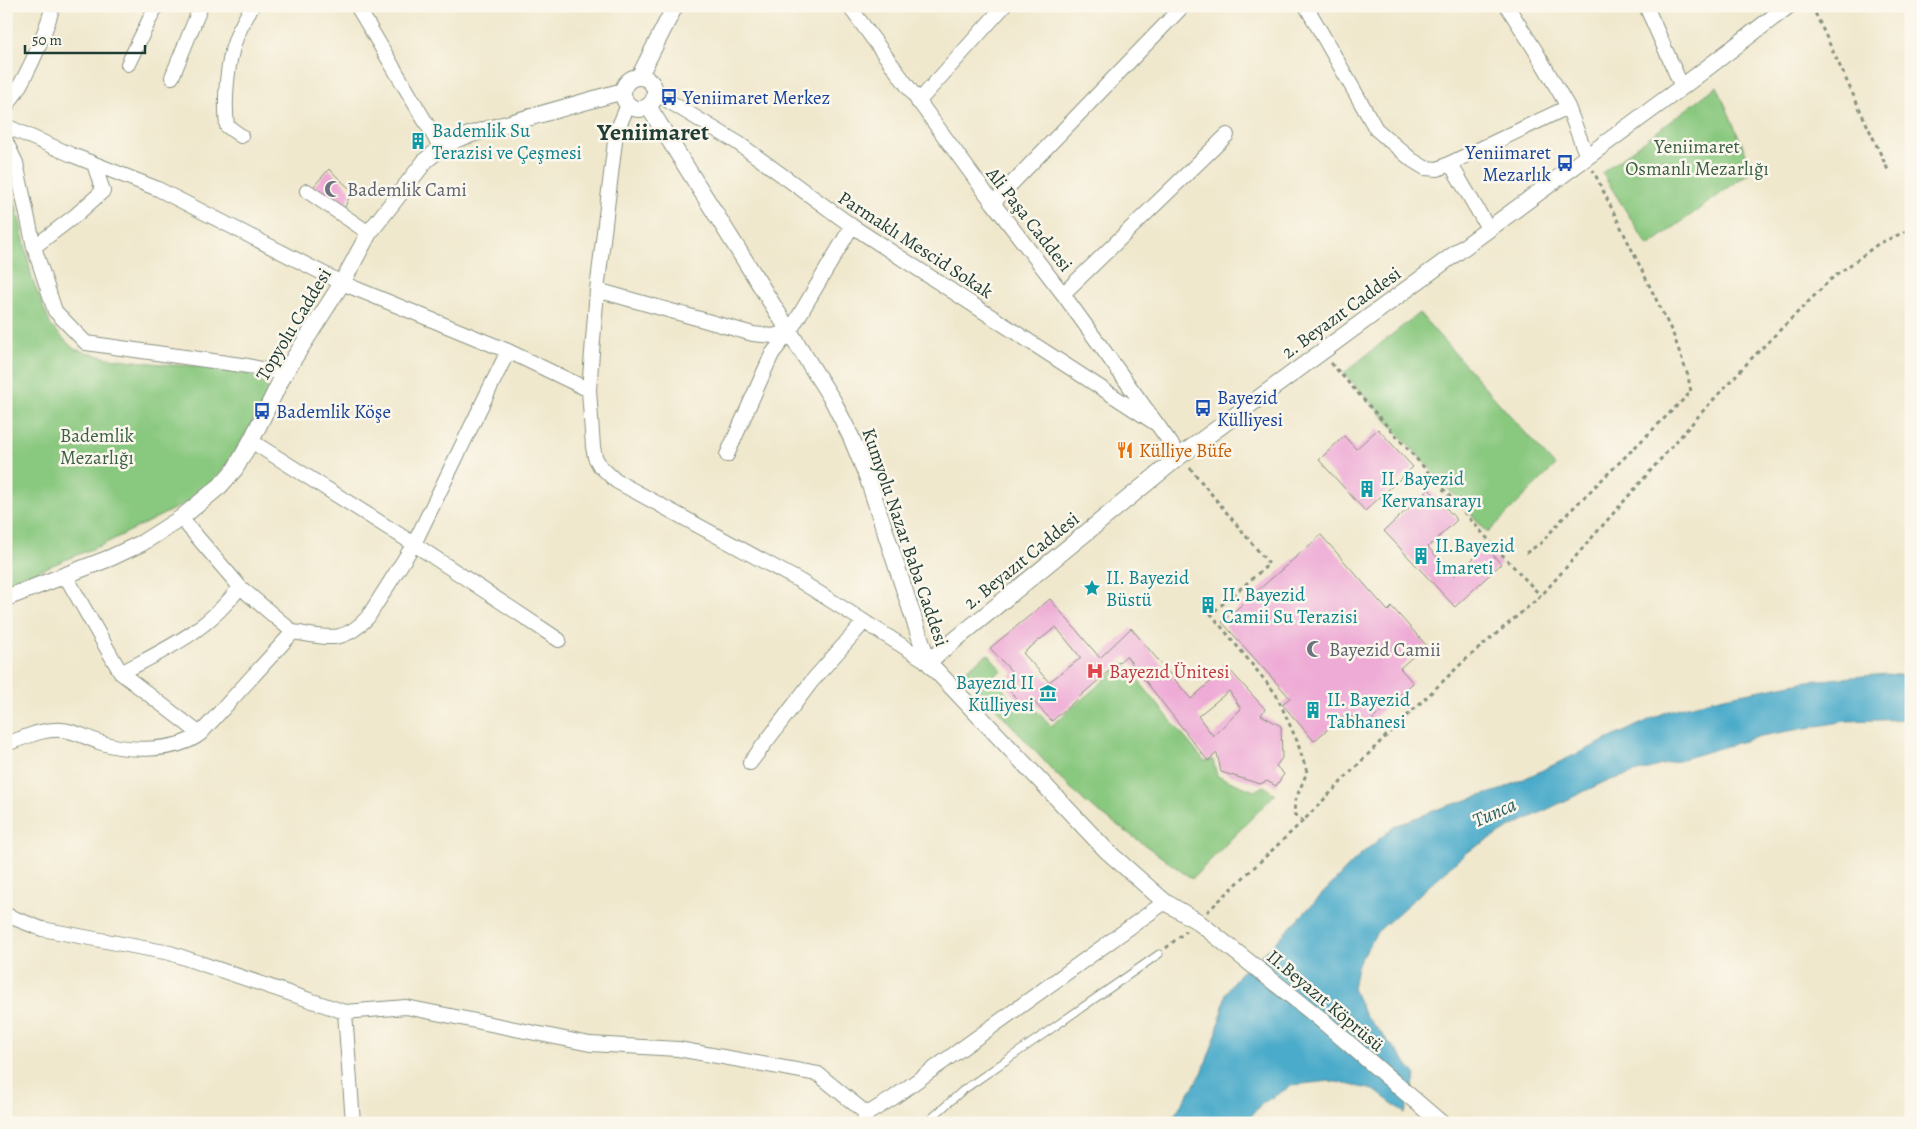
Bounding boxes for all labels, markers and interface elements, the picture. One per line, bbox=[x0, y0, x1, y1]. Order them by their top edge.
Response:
scale bar bbox=[25, 22, 145, 54]
text: 50 m bbox=[32, 30, 62, 50]
place label: Yeniimaret Merkez bbox=[682, 85, 830, 111]
bus stop icon: Yeniimaret Merkez bbox=[659, 87, 679, 107]
district label: Yeniimaret bbox=[596, 116, 709, 148]
place label: Bademlik Su Terazisi ve Çeşmesi bbox=[432, 118, 582, 166]
building icon: Bademlik Su Terazisi ve Çeşmesi bbox=[408, 131, 428, 151]
park label: Yeniimaret Osmanlı Mezarlığı bbox=[1625, 134, 1769, 182]
place label: Yeniimaret Mezarlık bbox=[1464, 140, 1552, 188]
bus stop icon: Yeniimaret Mezarlık bbox=[1555, 153, 1575, 173]
street label: Ali Paşa Caddesi bbox=[979, 161, 1078, 277]
place label: Bademlik Cami bbox=[347, 177, 467, 203]
mosque icon: Bademlik Cami bbox=[323, 179, 343, 199]
street label: Parmaklı Mescid Sokak bbox=[833, 185, 998, 305]
street label: 2. Beyazıt Caddesi bbox=[1277, 261, 1407, 365]
street label: Topyolu Caddesi bbox=[250, 263, 338, 386]
place label: Bayezid Külliyesi bbox=[1217, 385, 1283, 433]
bus stop icon: Bayezid Külliyesi bbox=[1193, 398, 1213, 418]
place label: Bademlik Köşe bbox=[276, 399, 391, 425]
bus stop icon: Bademlik Köşe bbox=[252, 401, 272, 421]
park label: Bademlik Mezarlığı bbox=[60, 423, 135, 471]
street label: Kumyolu Nazar Baba Caddesi bbox=[855, 425, 955, 650]
place label: Külliye Büfe bbox=[1139, 438, 1232, 464]
restaurant icon: Külliye Büfe bbox=[1115, 440, 1135, 460]
place label: II. Bayezid Kervansarayı bbox=[1381, 466, 1482, 514]
building icon: II. Bayezid Kervansarayı bbox=[1357, 479, 1377, 499]
street label: 2. Beyazıt Caddesi bbox=[958, 506, 1085, 615]
place label: II.Bayezid İmareti bbox=[1435, 533, 1516, 581]
building icon: II.Bayezid İmareti bbox=[1411, 546, 1431, 566]
place label: II. Bayezid Büstü bbox=[1106, 565, 1190, 613]
place icon: II. Bayezid Büstü bbox=[1082, 578, 1102, 598]
place label: II. Bayezid Camii Su Terazisi bbox=[1222, 582, 1358, 630]
building icon: II. Bayezid Camii Su Terazisi bbox=[1198, 595, 1218, 615]
place label: Bayezid Camii bbox=[1329, 637, 1441, 663]
mosque icon: Bayezid Camii bbox=[1305, 639, 1325, 659]
place label: Bayezıd Ünitesi bbox=[1109, 659, 1230, 685]
hospital icon: Bayezıd Ünitesi bbox=[1085, 661, 1105, 681]
place label: Bayezıd II Külliyesi bbox=[956, 670, 1034, 718]
museum icon: Bayezıd II Külliyesi bbox=[1038, 683, 1058, 703]
place label: II. Bayezid Tabhanesi bbox=[1327, 687, 1411, 735]
building icon: II. Bayezid Tabhanesi bbox=[1303, 700, 1323, 720]
water label: Tunca bbox=[1468, 791, 1520, 834]
street label: II.Beyazıt Köprüsü bbox=[1261, 944, 1390, 1058]

